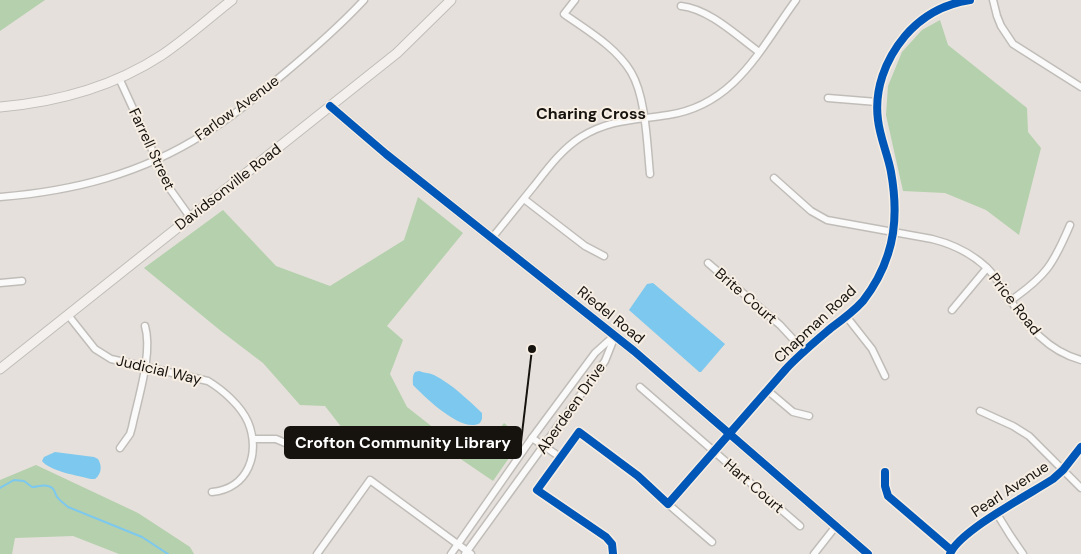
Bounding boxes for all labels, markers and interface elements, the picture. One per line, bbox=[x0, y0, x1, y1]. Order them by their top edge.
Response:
street label: Farlow Avenue bbox=[191, 71, 283, 145]
district label: Charing Cross bbox=[536, 103, 646, 124]
street label: Farrell Street bbox=[124, 105, 180, 193]
street label: Davidsonville Road bbox=[171, 139, 285, 235]
street label: Brite Court bbox=[711, 264, 781, 329]
street label: Price Road bbox=[984, 269, 1046, 339]
street label: Chapman Road bbox=[769, 281, 861, 367]
street label: Riedel Road bbox=[573, 282, 649, 348]
street label: Judicial Way bbox=[114, 350, 204, 390]
street label: Aberdeen Drive bbox=[532, 358, 610, 458]
callout: Crofton Community Library bbox=[285, 427, 521, 458]
text: Crofton Community Library bbox=[295, 432, 511, 453]
street label: Hart Court bbox=[720, 454, 788, 518]
street label: Pearl Avenue bbox=[967, 456, 1053, 522]

